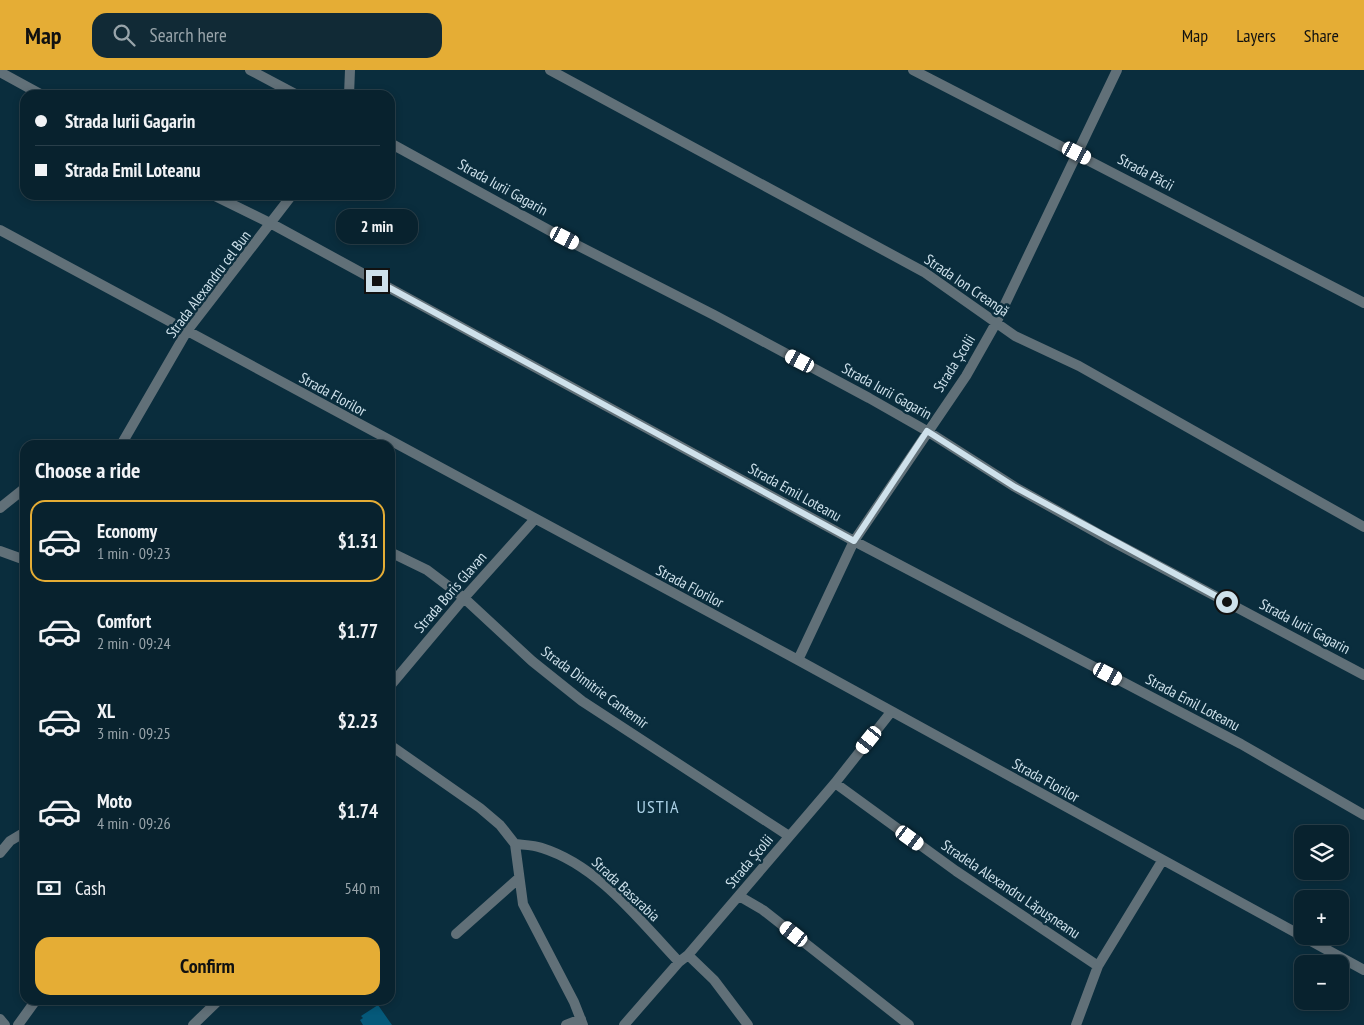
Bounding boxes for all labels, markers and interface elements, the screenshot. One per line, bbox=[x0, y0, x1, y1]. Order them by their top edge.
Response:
search box bbox=[92, 13, 442, 58]
text: Map bbox=[25, 20, 62, 51]
icon: search bbox=[110, 21, 138, 49]
text: Search here bbox=[150, 23, 227, 47]
text: Map bbox=[1182, 24, 1208, 47]
text: Layers bbox=[1236, 24, 1276, 47]
text: Share bbox=[1304, 24, 1339, 47]
text: Strada Iurii Gagarin bbox=[65, 109, 195, 133]
car bbox=[1060, 140, 1093, 166]
street label: Strada Păcii bbox=[1115, 149, 1177, 195]
street label: Strada Iurii Gagarin bbox=[455, 154, 551, 220]
text: Strada Emil Loteanu bbox=[65, 158, 201, 182]
callout: 2 min bbox=[336, 208, 418, 244]
text: 2 min bbox=[361, 216, 393, 236]
car bbox=[548, 225, 581, 251]
street label: Strada Alexandru cel Bun bbox=[161, 227, 255, 341]
street label: Strada Ion Creangă bbox=[921, 250, 1013, 320]
route end bbox=[366, 270, 388, 292]
street label: Strada Școlii bbox=[929, 331, 979, 395]
car bbox=[783, 347, 816, 375]
street label: Strada Iurii Gagarin bbox=[839, 358, 935, 424]
street label: Strada Florilor bbox=[296, 368, 371, 421]
text: Choose a ride bbox=[35, 456, 140, 484]
street label: Strada Emil Loteanu bbox=[745, 459, 845, 525]
icon: car bbox=[37, 519, 82, 564]
text: Economy bbox=[97, 519, 157, 543]
text: $1.31 bbox=[338, 529, 378, 553]
text: 1 min · 09:23 bbox=[97, 543, 171, 563]
street label: Strada Boris Glavan bbox=[410, 548, 490, 636]
street label: Strada Florilor bbox=[653, 560, 728, 612]
route start bbox=[1216, 591, 1238, 613]
street label: Strada Iurii Gagarin bbox=[1256, 594, 1354, 658]
icon: car bbox=[37, 609, 82, 654]
text: Comfort bbox=[97, 609, 151, 633]
text: $1.77 bbox=[338, 619, 378, 643]
text: 2 min · 09:24 bbox=[97, 633, 171, 653]
street label: Strada Dimitrie Cantemir bbox=[538, 642, 653, 733]
car bbox=[1091, 660, 1124, 688]
street label: Strada Emil Loteanu bbox=[1143, 669, 1243, 735]
icon: car bbox=[37, 699, 82, 744]
text: XL bbox=[97, 699, 115, 723]
text: $2.23 bbox=[338, 709, 378, 733]
text: 3 min · 09:25 bbox=[97, 723, 171, 743]
car bbox=[853, 724, 884, 756]
street label: Strada Florilor bbox=[1009, 754, 1084, 807]
icon: car bbox=[37, 789, 82, 834]
text: Moto bbox=[97, 789, 132, 813]
district label: USTIA bbox=[637, 795, 679, 818]
text: $1.74 bbox=[338, 799, 378, 823]
text: 4 min · 09:26 bbox=[97, 813, 171, 833]
car bbox=[893, 823, 926, 853]
map controls bbox=[1294, 825, 1349, 1010]
button: layers bbox=[1294, 825, 1349, 880]
street label: Strada Școlii bbox=[721, 830, 777, 892]
street label: Stradela Alexandru Lăpușneanu bbox=[938, 835, 1084, 943]
street label: Strada Basarabia bbox=[588, 853, 664, 925]
icon: cash bbox=[35, 874, 63, 902]
text: Cash bbox=[75, 876, 106, 900]
text: 540 m bbox=[345, 878, 380, 898]
button: + bbox=[1294, 890, 1349, 945]
car bbox=[777, 919, 810, 949]
button: Confirm bbox=[35, 937, 380, 995]
button: − bbox=[1294, 955, 1349, 1010]

